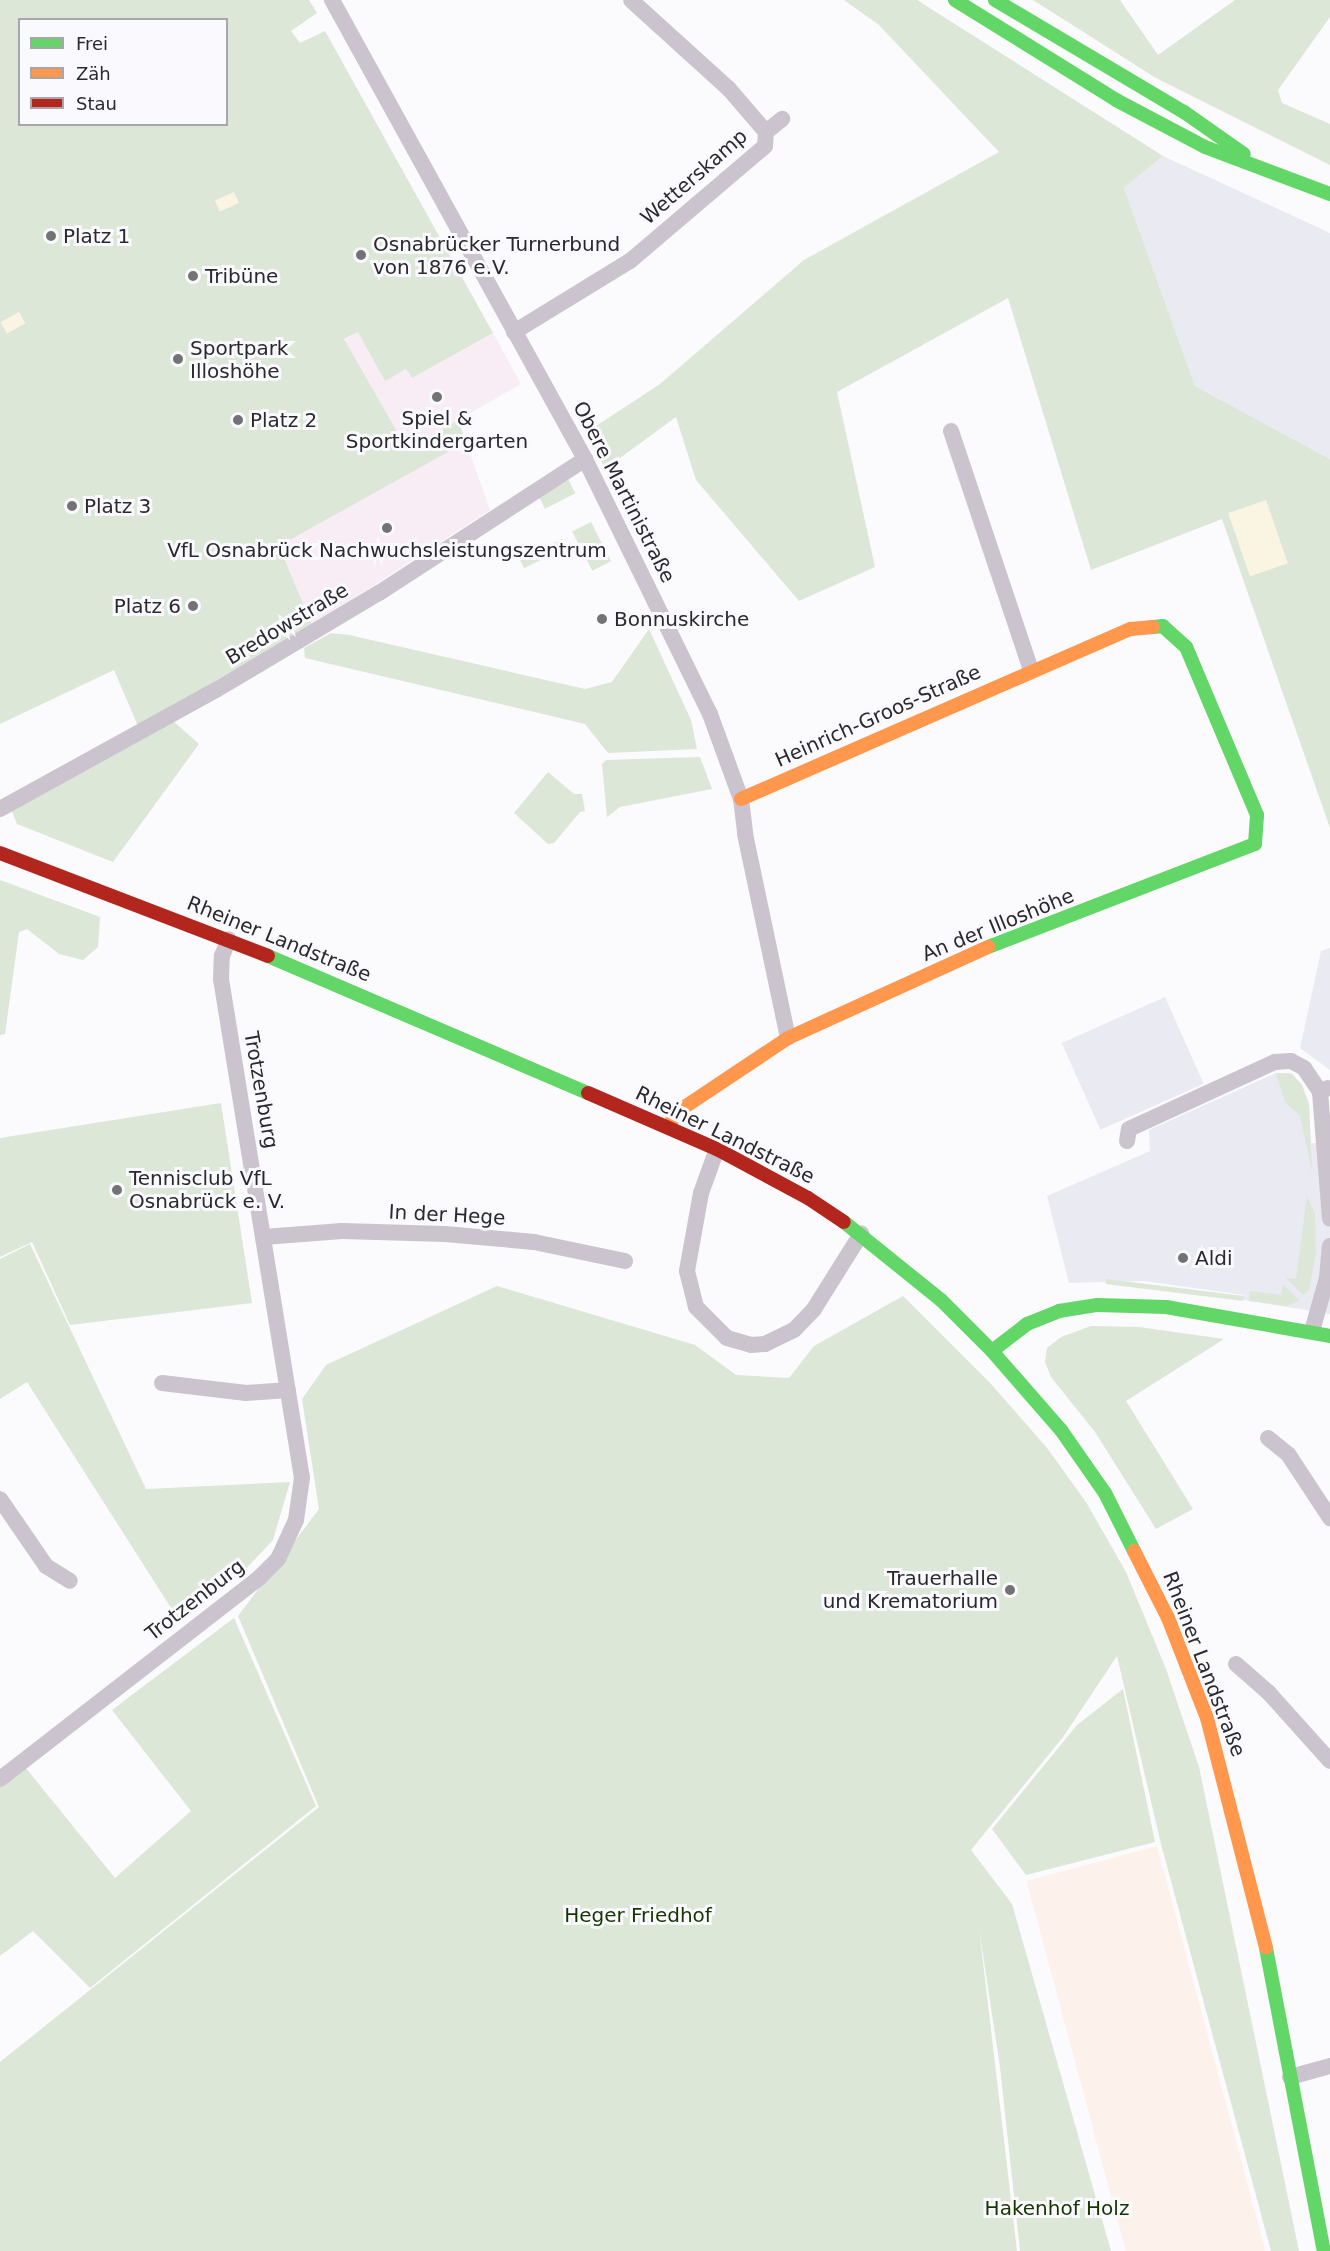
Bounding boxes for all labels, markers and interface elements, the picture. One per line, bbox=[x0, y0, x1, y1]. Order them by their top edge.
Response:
legend bbox=[18, 18, 228, 126]
text: Frei bbox=[76, 33, 108, 54]
text: Zäh bbox=[76, 63, 111, 84]
text: Stau bbox=[76, 93, 117, 114]
street label: Wetterskamp bbox=[636, 124, 752, 230]
place label: Platz 1 bbox=[63, 224, 130, 248]
marker: Platz 1 bbox=[44, 229, 58, 243]
place label: Osnabrücker Turnerbund von 1876 e.V. bbox=[373, 232, 620, 279]
marker: Osnabrücker Turnerbund von 1876 e.V. bbox=[354, 248, 368, 262]
place label: Tribüne bbox=[205, 264, 278, 288]
marker: Tribüne bbox=[186, 269, 200, 283]
place label: Sportpark Illoshöhe bbox=[190, 336, 288, 383]
marker: Sportpark Illoshöhe bbox=[171, 352, 185, 366]
marker: Spiel & Sportkindergarten bbox=[430, 390, 444, 404]
street label: Obere Martinistraße bbox=[568, 397, 680, 587]
place label: Spiel & Sportkindergarten bbox=[346, 406, 528, 453]
place label: Platz 2 bbox=[250, 408, 317, 432]
marker: Platz 2 bbox=[231, 413, 245, 427]
place label: Platz 3 bbox=[84, 494, 151, 518]
marker: Platz 3 bbox=[65, 499, 79, 513]
marker: VfL Osnabrück Nachwuchsleistungszentrum bbox=[380, 521, 394, 535]
place label: VfL Osnabrück Nachwuchsleistungszentrum bbox=[167, 538, 607, 562]
street label: Bredowstraße bbox=[221, 578, 353, 670]
place label: Platz 6 bbox=[114, 594, 181, 618]
marker: Platz 6 bbox=[186, 599, 200, 613]
place label: Bonnuskirche bbox=[614, 607, 749, 631]
marker: Bonnuskirche bbox=[595, 612, 609, 626]
street label: Heinrich-Groos-Straße bbox=[772, 660, 984, 772]
street label: An der Illoshöhe bbox=[918, 884, 1078, 966]
street label: Rheiner Landstraße bbox=[183, 891, 375, 987]
street label: Trotzenburg bbox=[239, 1030, 283, 1150]
street label: Rheiner Landstraße bbox=[631, 1081, 819, 1189]
place label: Tennisclub VfL Osnabrück e. V. bbox=[129, 1166, 285, 1213]
marker: Tennisclub VfL Osnabrück e. V. bbox=[110, 1183, 124, 1197]
street label: In der Hege bbox=[388, 1200, 506, 1230]
place label: Aldi bbox=[1195, 1246, 1232, 1270]
marker: Aldi bbox=[1176, 1251, 1190, 1265]
street label: Trotzenburg bbox=[141, 1554, 249, 1646]
place label: Trauerhalle und Krematorium bbox=[823, 1566, 998, 1613]
street label: Rheiner Landstraße bbox=[1158, 1568, 1250, 1760]
marker: Trauerhalle und Krematorium bbox=[1003, 1583, 1017, 1597]
park label: Heger Friedhof bbox=[564, 1903, 712, 1927]
park label: Hakenhof Holz bbox=[985, 2196, 1129, 2220]

